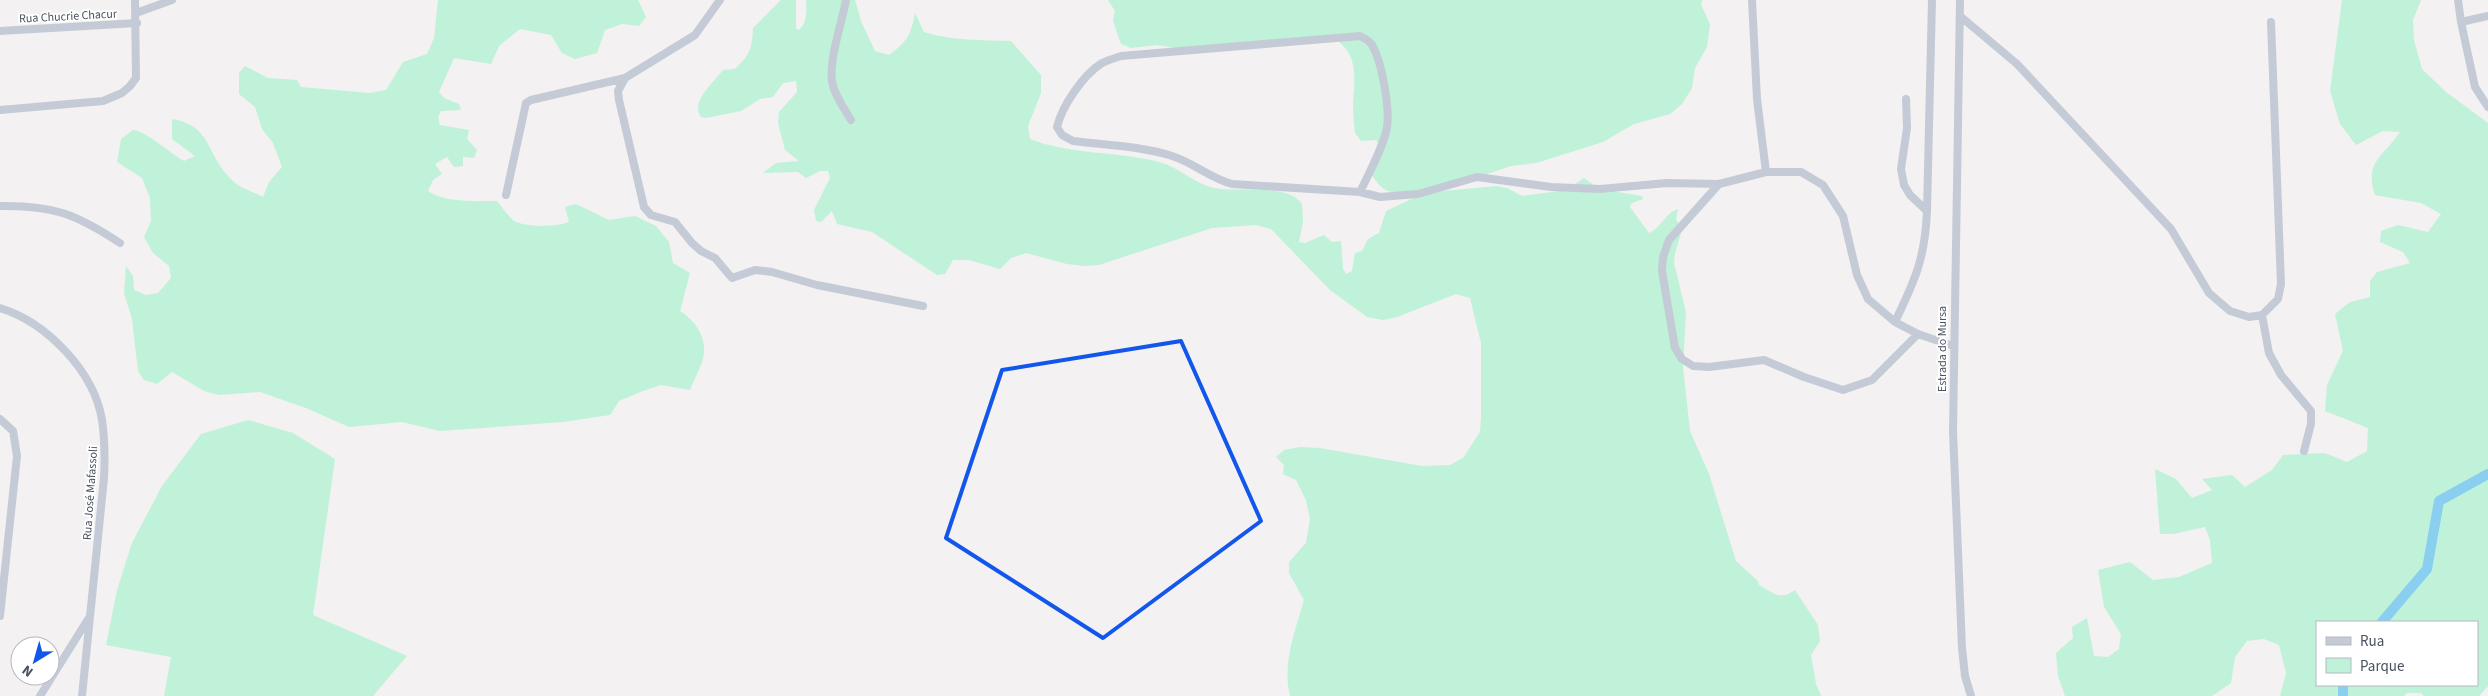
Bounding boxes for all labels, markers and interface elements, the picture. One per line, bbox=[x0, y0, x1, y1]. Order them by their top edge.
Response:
street label: Rua Chucrie Chacur bbox=[19, 5, 118, 28]
street label: Estrada do Mursa bbox=[1934, 306, 1951, 392]
street label: Rua José Mafassoli bbox=[79, 445, 102, 541]
legend bbox=[2316, 621, 2478, 686]
text: Rua bbox=[2360, 631, 2384, 652]
north arrow bbox=[10, 636, 60, 686]
text: Parque bbox=[2360, 656, 2404, 677]
text: N bbox=[18, 660, 38, 681]

